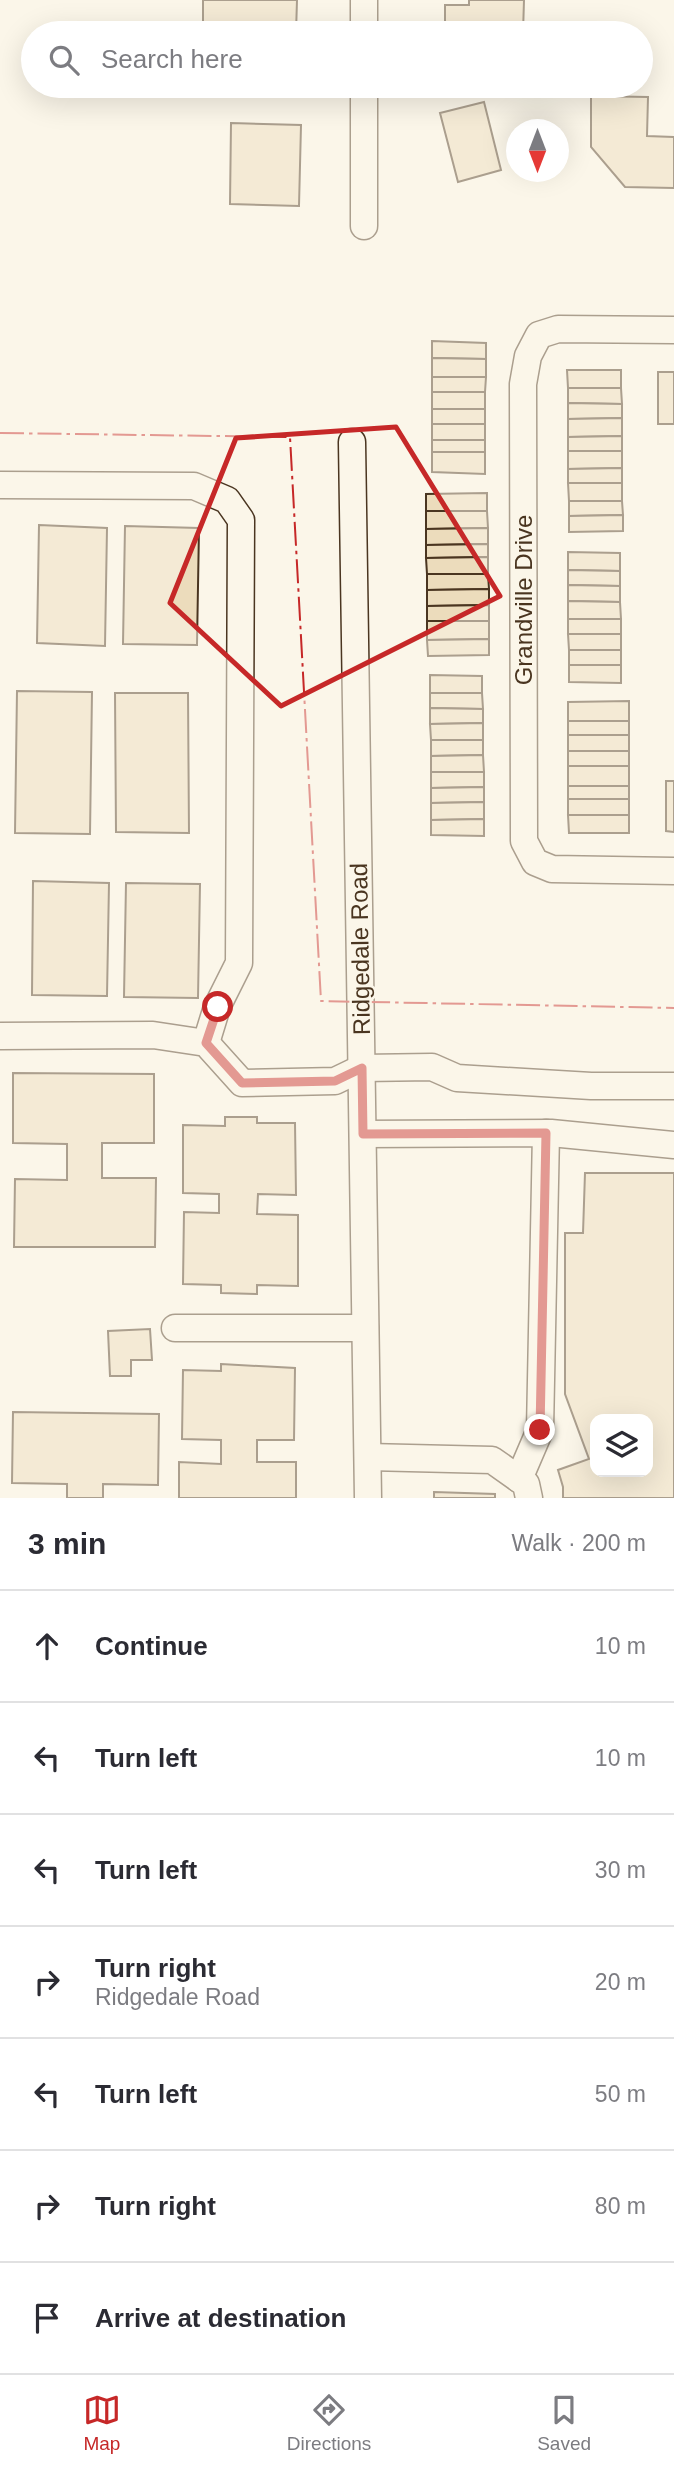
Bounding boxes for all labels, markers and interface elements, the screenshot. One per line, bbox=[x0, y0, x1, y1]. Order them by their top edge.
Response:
search box bbox=[21, 21, 653, 98]
icon: search bbox=[45, 41, 83, 79]
text: Search here bbox=[101, 44, 243, 74]
north arrow bbox=[506, 119, 569, 182]
street label: Grandville Drive bbox=[510, 515, 537, 685]
street label: Ridgedale Road bbox=[345, 863, 375, 1035]
route start bbox=[202, 991, 233, 1022]
route end bbox=[524, 1414, 555, 1445]
map controls bbox=[590, 1414, 653, 1477]
button: layers bbox=[590, 1414, 653, 1477]
text: 3 min bbox=[28, 1527, 106, 1560]
text: Walk · 200 m bbox=[511, 1530, 646, 1556]
icon: ahead bbox=[28, 1627, 66, 1665]
text: Continue bbox=[95, 1631, 208, 1661]
text: 10 m bbox=[595, 1633, 646, 1659]
icon: left bbox=[28, 1739, 66, 1777]
text: Turn left bbox=[95, 1743, 197, 1773]
text: 10 m bbox=[595, 1745, 646, 1771]
icon: left bbox=[28, 1851, 66, 1889]
text: Turn left bbox=[95, 1855, 197, 1885]
text: 30 m bbox=[595, 1857, 646, 1883]
text: Turn right bbox=[95, 1953, 216, 1983]
icon: right bbox=[28, 1963, 66, 2001]
text: 20 m bbox=[595, 1969, 646, 1995]
text: Ridgedale Road bbox=[95, 1984, 260, 2010]
icon: left bbox=[28, 2075, 66, 2113]
text: Turn left bbox=[95, 2079, 197, 2109]
text: 50 m bbox=[595, 2081, 646, 2107]
icon: right bbox=[28, 2187, 66, 2225]
text: Turn right bbox=[95, 2191, 216, 2221]
text: 80 m bbox=[595, 2193, 646, 2219]
icon: arrive bbox=[28, 2299, 66, 2337]
text: Arrive at destination bbox=[95, 2303, 346, 2333]
tab: Map bbox=[83, 2391, 121, 2455]
tab: Directions bbox=[287, 2391, 371, 2455]
tab: Saved bbox=[537, 2391, 591, 2455]

